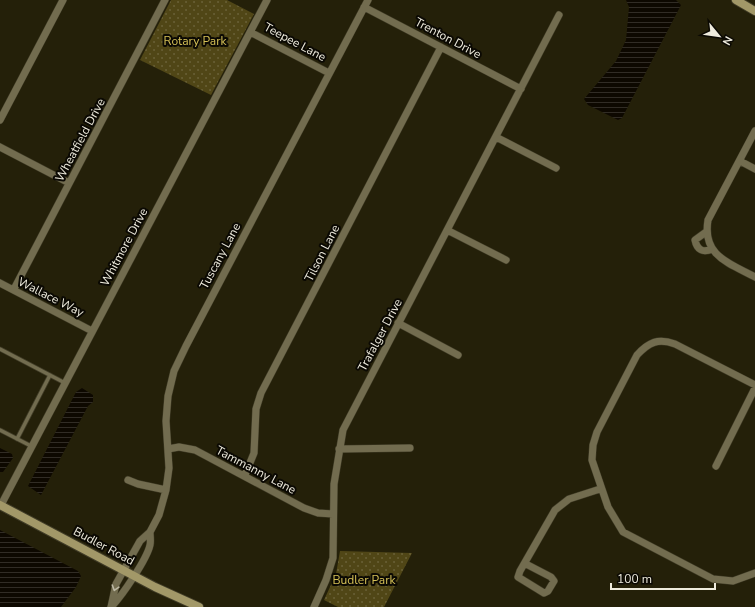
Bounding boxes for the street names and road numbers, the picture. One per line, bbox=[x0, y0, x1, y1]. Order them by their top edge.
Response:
street label: Trenton Drive bbox=[412, 14, 484, 62]
street label: Teepee Lane bbox=[261, 19, 329, 65]
street label: Wheatfield Drive bbox=[51, 96, 109, 184]
street label: Whitmore Drive bbox=[97, 205, 151, 289]
street label: Tuscany Lane bbox=[196, 220, 244, 292]
street label: Tilson Lane bbox=[301, 222, 343, 284]
street label: Wallace Way bbox=[15, 273, 88, 321]
street label: Trafalger Drive bbox=[354, 296, 406, 374]
street label: Tammanny Lane bbox=[213, 442, 299, 498]
street label: Budler Road bbox=[71, 523, 137, 569]

